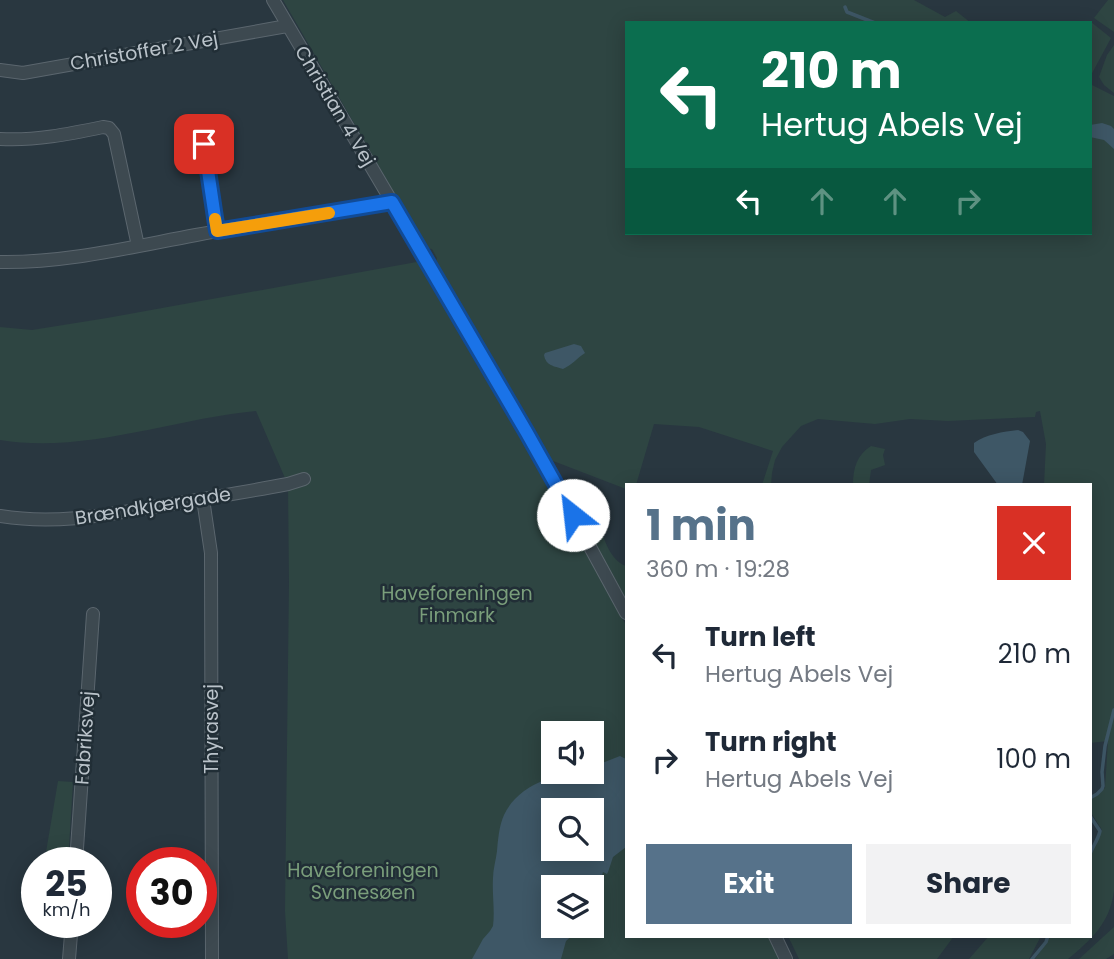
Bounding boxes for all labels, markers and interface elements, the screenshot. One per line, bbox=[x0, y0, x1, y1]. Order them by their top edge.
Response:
street label: Christoffer 2 Vej bbox=[68, 25, 220, 77]
text: 210 m bbox=[761, 37, 902, 105]
street label: Christian 4 Vej bbox=[288, 41, 382, 171]
icon: left bbox=[646, 49, 737, 140]
text: Hertug Abels Vej bbox=[761, 102, 1023, 147]
pin bbox=[174, 114, 234, 174]
icon: arrive bbox=[185, 125, 223, 163]
icon: left bbox=[730, 182, 768, 220]
icon: ahead bbox=[803, 182, 841, 220]
icon: ahead bbox=[876, 182, 914, 220]
icon: right bbox=[949, 182, 987, 220]
position arrow bbox=[536, 478, 610, 552]
street label: Brændkjærgade bbox=[73, 480, 233, 532]
text: 1 min bbox=[646, 496, 756, 555]
button: close bbox=[997, 506, 1071, 580]
text: 360 m · 19:28 bbox=[646, 553, 790, 585]
park label: Haveforeningen Finmark bbox=[381, 580, 533, 629]
text: Turn left bbox=[705, 619, 816, 655]
icon: left bbox=[646, 636, 684, 674]
text: 210 m bbox=[998, 636, 1071, 672]
text: Hertug Abels Vej bbox=[705, 658, 893, 690]
street label: Thyrasvej bbox=[198, 684, 225, 774]
street label: Fabriksvej bbox=[68, 690, 102, 786]
map controls bbox=[541, 721, 604, 938]
button: sound bbox=[541, 721, 604, 784]
text: Turn right bbox=[705, 724, 837, 760]
icon: right bbox=[646, 741, 684, 779]
text: 100 m bbox=[996, 741, 1071, 777]
text: Hertug Abels Vej bbox=[705, 763, 893, 795]
button: search bbox=[541, 798, 604, 861]
button: Exit bbox=[646, 844, 852, 924]
button: Share bbox=[866, 844, 1071, 924]
speed limit sign: 30 bbox=[126, 847, 217, 938]
park label: Haveforeningen Svanesøen bbox=[287, 857, 439, 906]
text: 25 bbox=[45, 859, 88, 908]
button: layers bbox=[541, 875, 604, 938]
text: km/h bbox=[43, 897, 90, 922]

